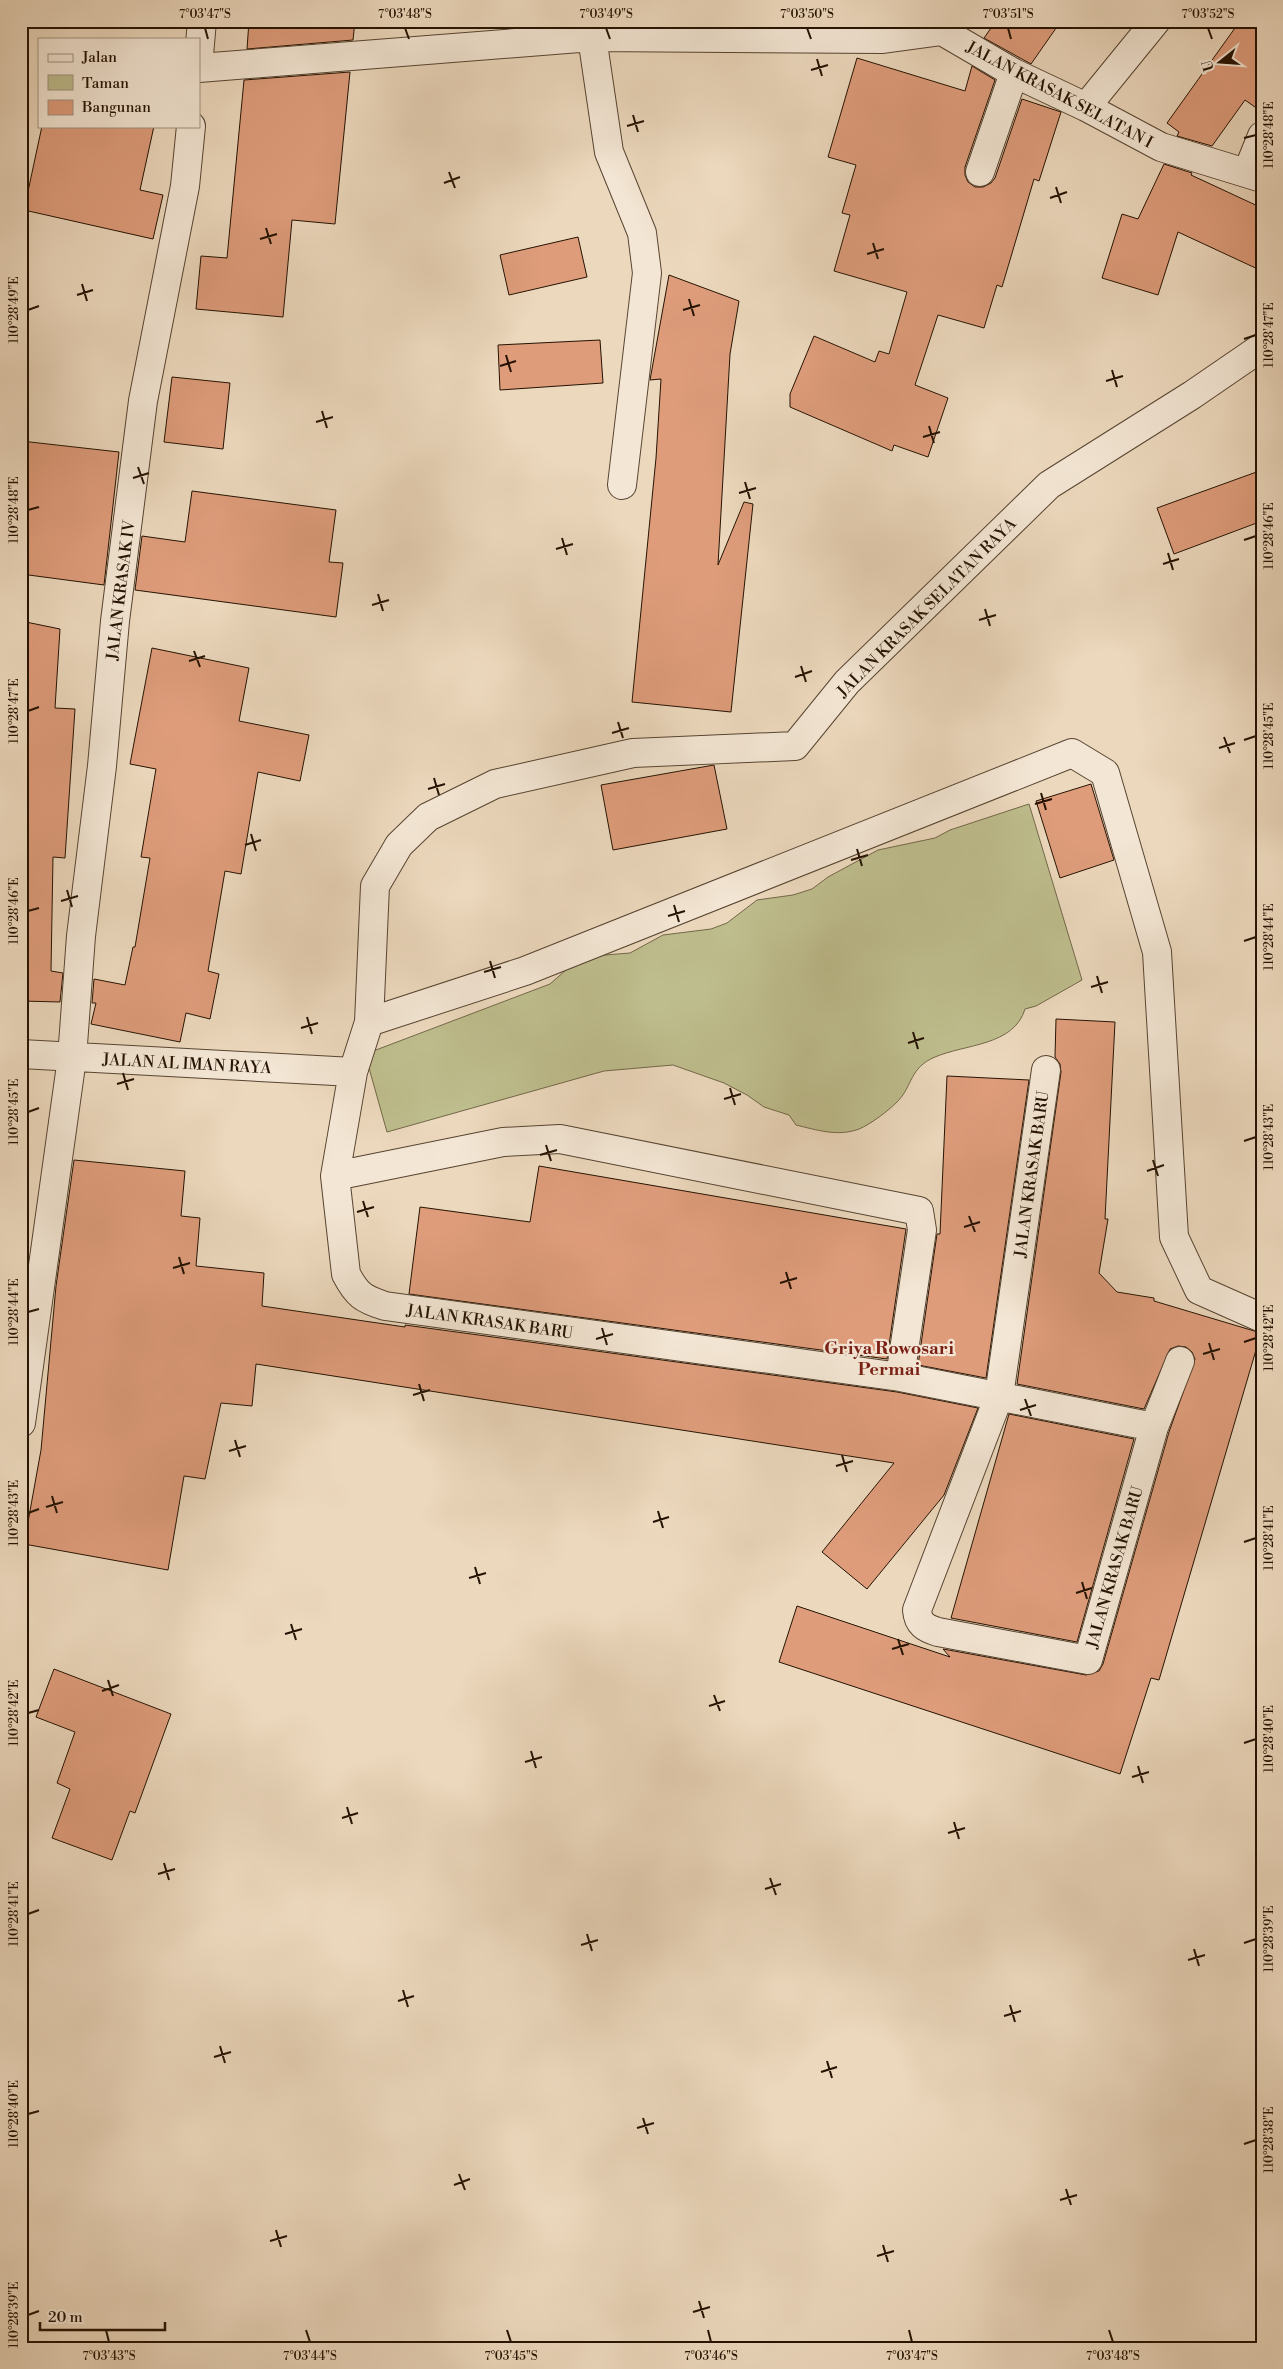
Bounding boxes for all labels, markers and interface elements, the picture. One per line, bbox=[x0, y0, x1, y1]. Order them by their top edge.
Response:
text: 7°03'47"S bbox=[179, 7, 231, 22]
text: 7°03'48"S bbox=[378, 7, 432, 22]
text: 7°03'49"S bbox=[579, 7, 633, 22]
text: 7°03'50"S bbox=[780, 7, 834, 22]
text: 7°03'51"S bbox=[982, 7, 1034, 22]
text: 7°03'52"S bbox=[1182, 7, 1234, 22]
street label: JALAN KRASAK SELATAN I bbox=[962, 37, 1156, 153]
legend bbox=[38, 38, 200, 128]
north arrow bbox=[1196, 38, 1246, 88]
text: Jalan bbox=[81, 48, 117, 67]
text: U bbox=[1198, 58, 1219, 73]
text: Taman bbox=[82, 74, 129, 93]
text: Bangunan bbox=[81, 98, 151, 117]
text: 110°28'48"E bbox=[1262, 101, 1277, 169]
text: 110°28'49"E bbox=[7, 277, 22, 344]
text: 110°28'47"E bbox=[1262, 302, 1277, 368]
text: 110°28'48"E bbox=[7, 476, 22, 544]
text: 110°28'46"E bbox=[1262, 503, 1277, 570]
street label: JALAN KRASAK SELATAN RAYA bbox=[832, 513, 1021, 702]
street label: JALAN KRASAK IV bbox=[102, 518, 140, 662]
text: 110°28'47"E bbox=[7, 678, 22, 744]
text: 110°28'45"E bbox=[1262, 703, 1277, 769]
text: 110°28'46"E bbox=[7, 878, 22, 945]
text: 110°28'44"E bbox=[1262, 903, 1277, 971]
street label: JALAN AL IMAN RAYA bbox=[101, 1050, 273, 1078]
text: 110°28'45"E bbox=[7, 1079, 22, 1145]
street label: JALAN KRASAK BARU bbox=[1010, 1090, 1054, 1260]
text: 110°28'43"E bbox=[1262, 1104, 1277, 1170]
text: 110°28'44"E bbox=[7, 1278, 22, 1346]
street label: JALAN KRASAK BARU bbox=[404, 1300, 574, 1344]
text: 110°28'42"E bbox=[1262, 1305, 1277, 1371]
district label: Griya Rowosari Permai bbox=[824, 1337, 954, 1381]
text: 110°28'43"E bbox=[7, 1480, 22, 1546]
street label: JALAN KRASAK BARU bbox=[1082, 1484, 1148, 1652]
text: 110°28'41"E bbox=[1262, 1506, 1277, 1570]
text: 110°28'42"E bbox=[7, 1680, 22, 1746]
text: 110°28'40"E bbox=[1262, 1705, 1277, 1773]
text: 110°28'41"E bbox=[7, 1882, 22, 1946]
text: 110°28'39"E bbox=[1262, 1906, 1277, 1972]
text: 110°28'40"E bbox=[7, 2080, 22, 2148]
text: 110°28'38"E bbox=[1262, 2107, 1277, 2173]
text: 110°28'39"E bbox=[7, 2282, 22, 2348]
scale bar bbox=[40, 2299, 165, 2331]
text: 20 m bbox=[48, 2308, 83, 2327]
text: 7°03'43"S bbox=[82, 2349, 136, 2364]
text: 7°03'44"S bbox=[283, 2349, 337, 2364]
text: 7°03'45"S bbox=[484, 2349, 538, 2364]
text: 7°03'46"S bbox=[684, 2349, 738, 2364]
text: 7°03'47"S bbox=[886, 2349, 938, 2364]
text: 7°03'48"S bbox=[1086, 2349, 1140, 2364]

